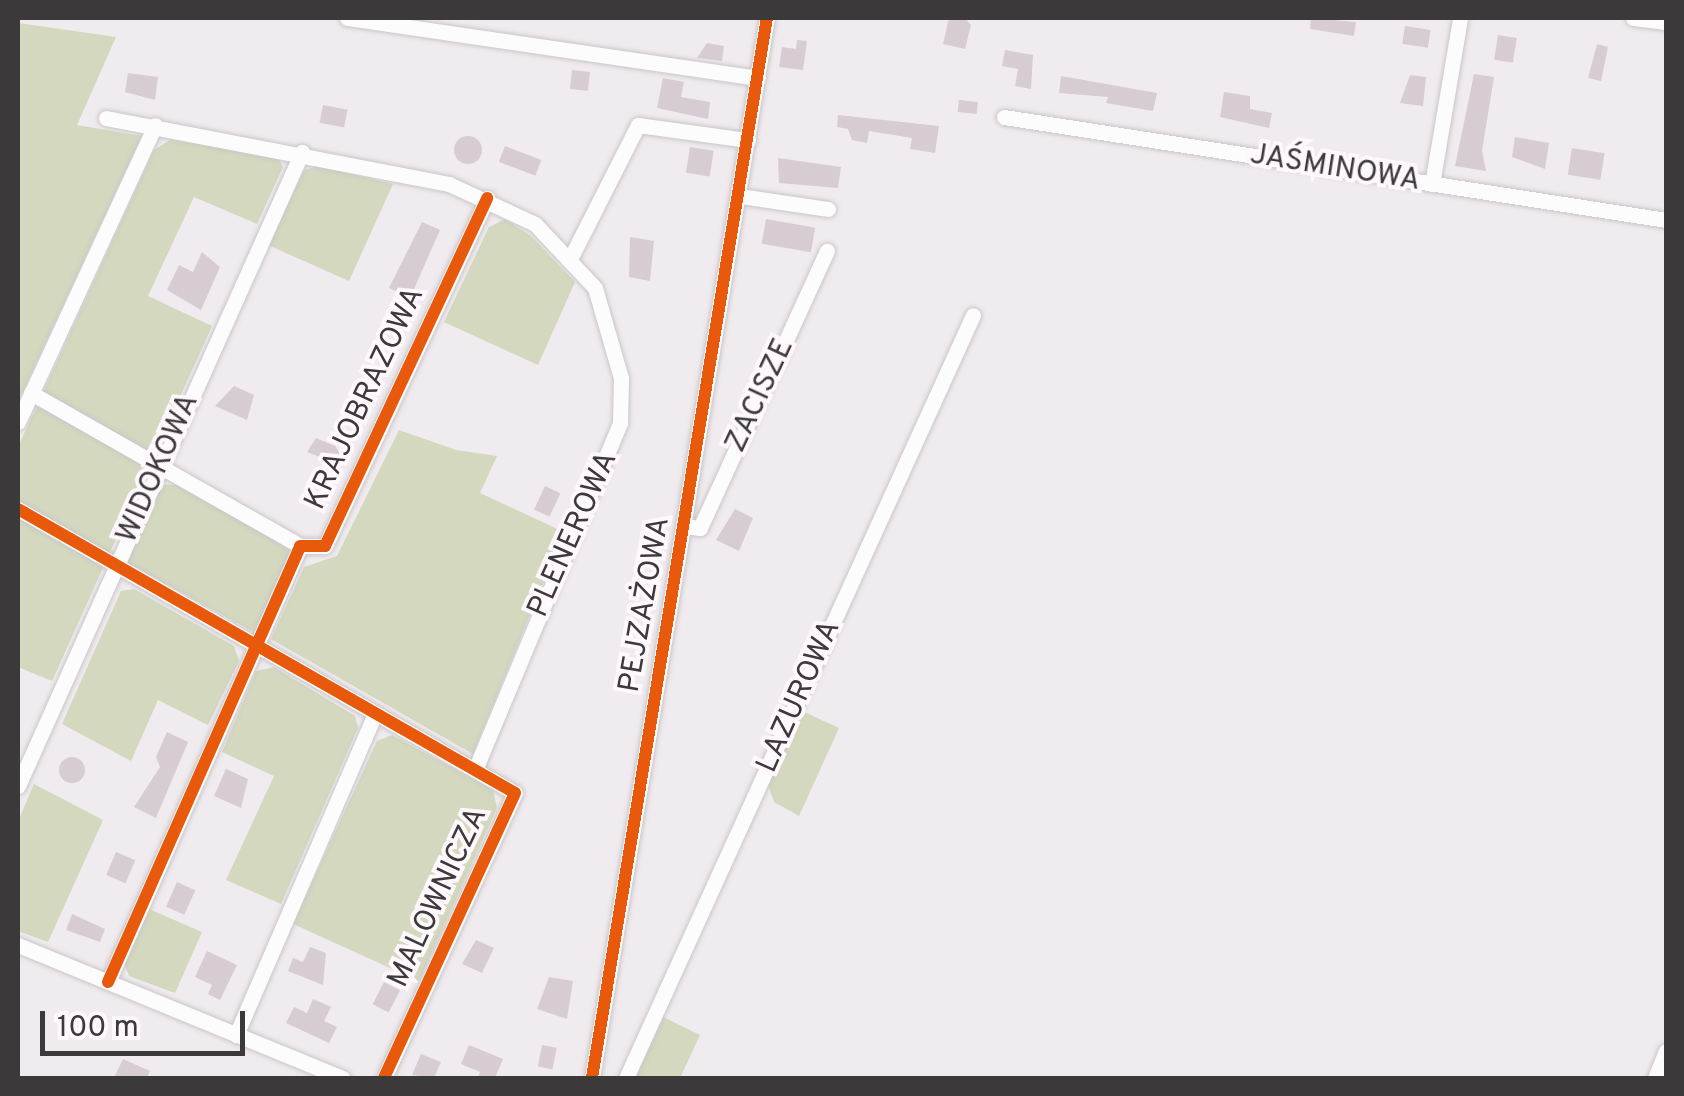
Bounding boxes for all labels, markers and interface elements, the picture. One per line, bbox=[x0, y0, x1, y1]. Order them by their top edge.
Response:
street label: JAŚMINOWA bbox=[1247, 138, 1423, 200]
street label: KRAJOBRAZOWA bbox=[299, 282, 433, 516]
street label: ZACISZE bbox=[719, 333, 803, 459]
street label: WIDOKOWA bbox=[110, 389, 208, 549]
street label: PLENEROWA bbox=[521, 447, 627, 623]
street label: PEJZAŻOWA bbox=[613, 514, 679, 696]
street label: LAZUROWA bbox=[750, 615, 850, 779]
street label: MALOWNICZA bbox=[382, 802, 496, 994]
scale bar bbox=[45, 991, 250, 1053]
text: 100 m bbox=[57, 1010, 139, 1047]

